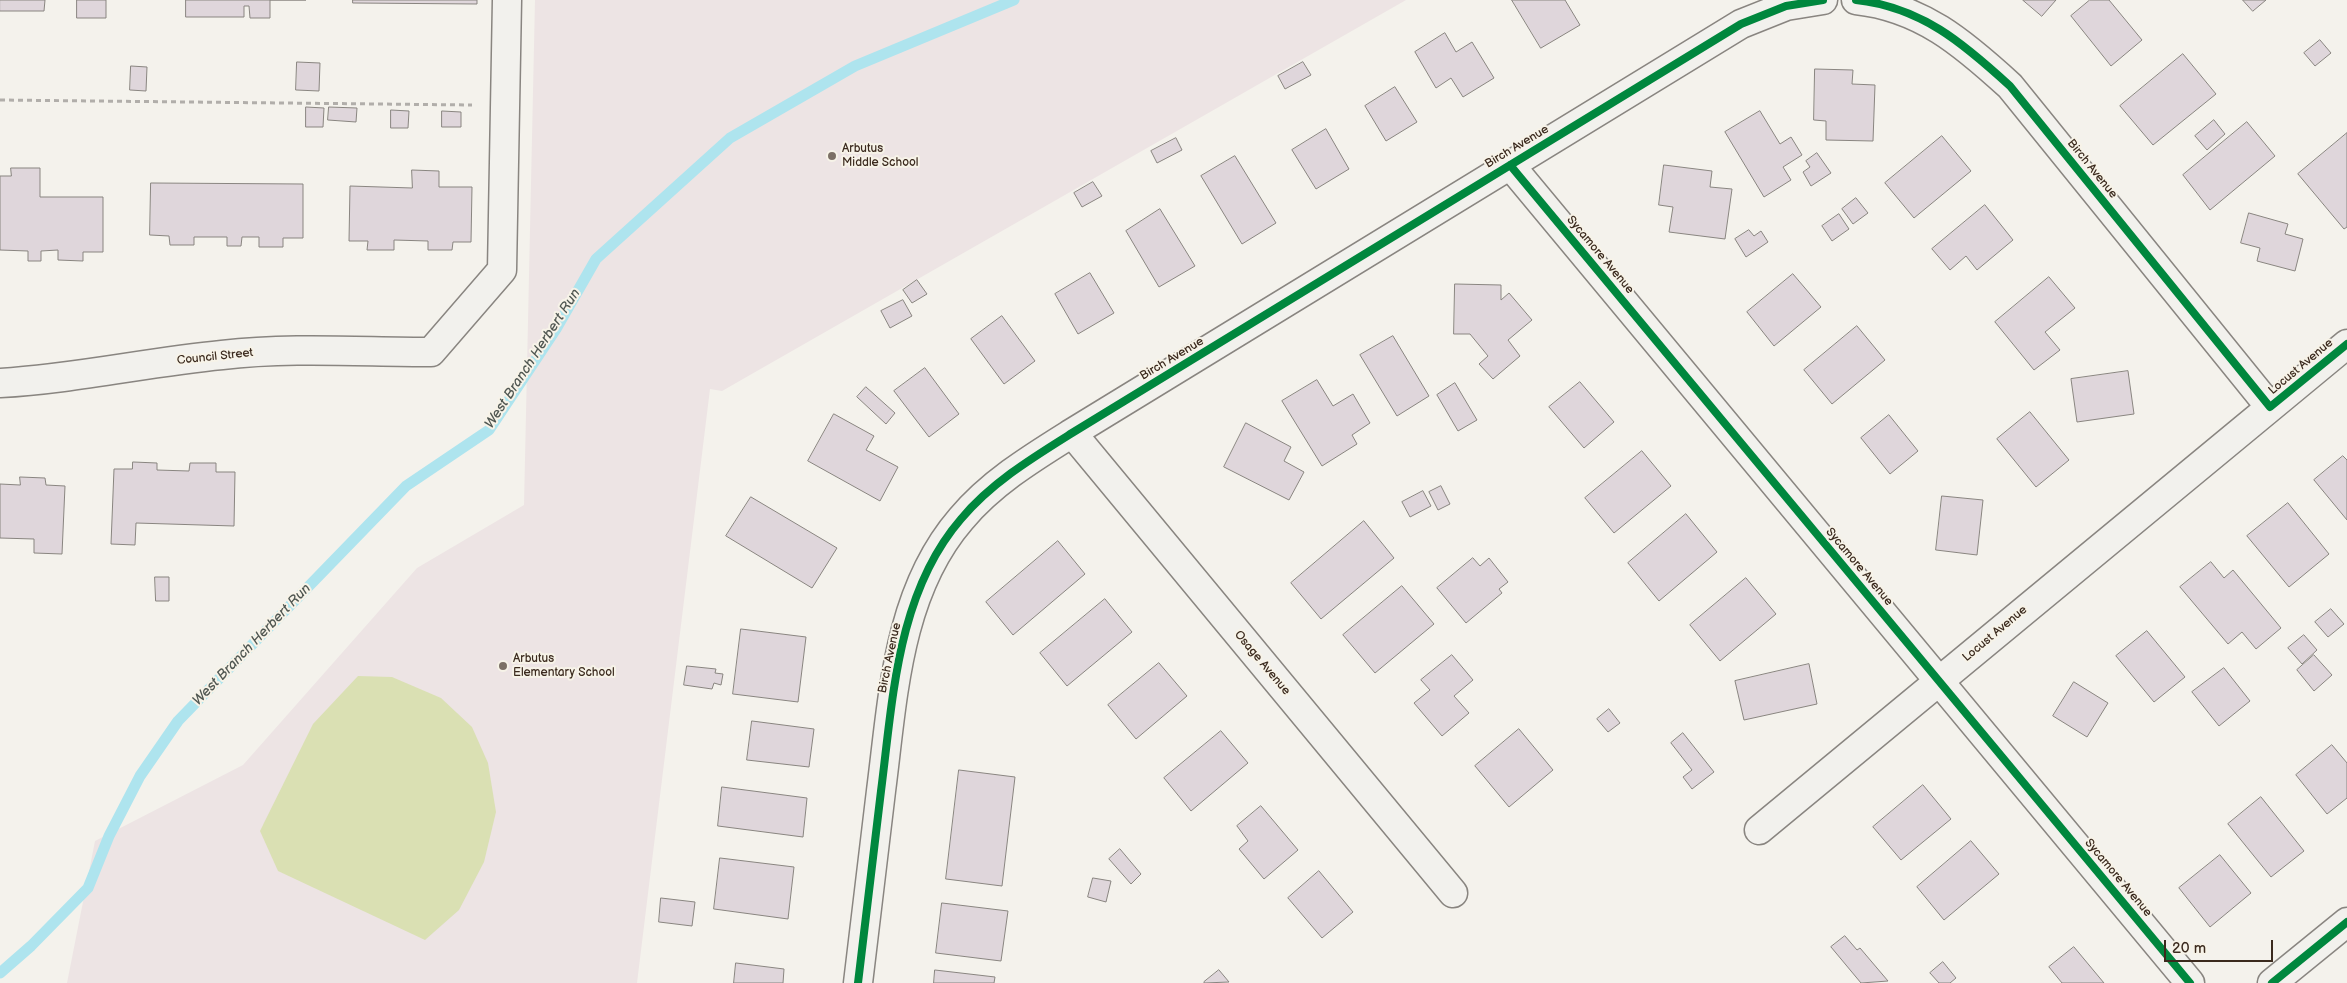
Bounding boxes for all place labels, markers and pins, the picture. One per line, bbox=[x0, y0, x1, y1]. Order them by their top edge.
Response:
place label: Arbutus Middle School bbox=[842, 142, 918, 170]
marker: Arbutus Middle School bbox=[826, 150, 838, 162]
place label: Arbutus Elementary School bbox=[513, 652, 615, 680]
marker: Arbutus Elementary School bbox=[497, 660, 509, 672]

